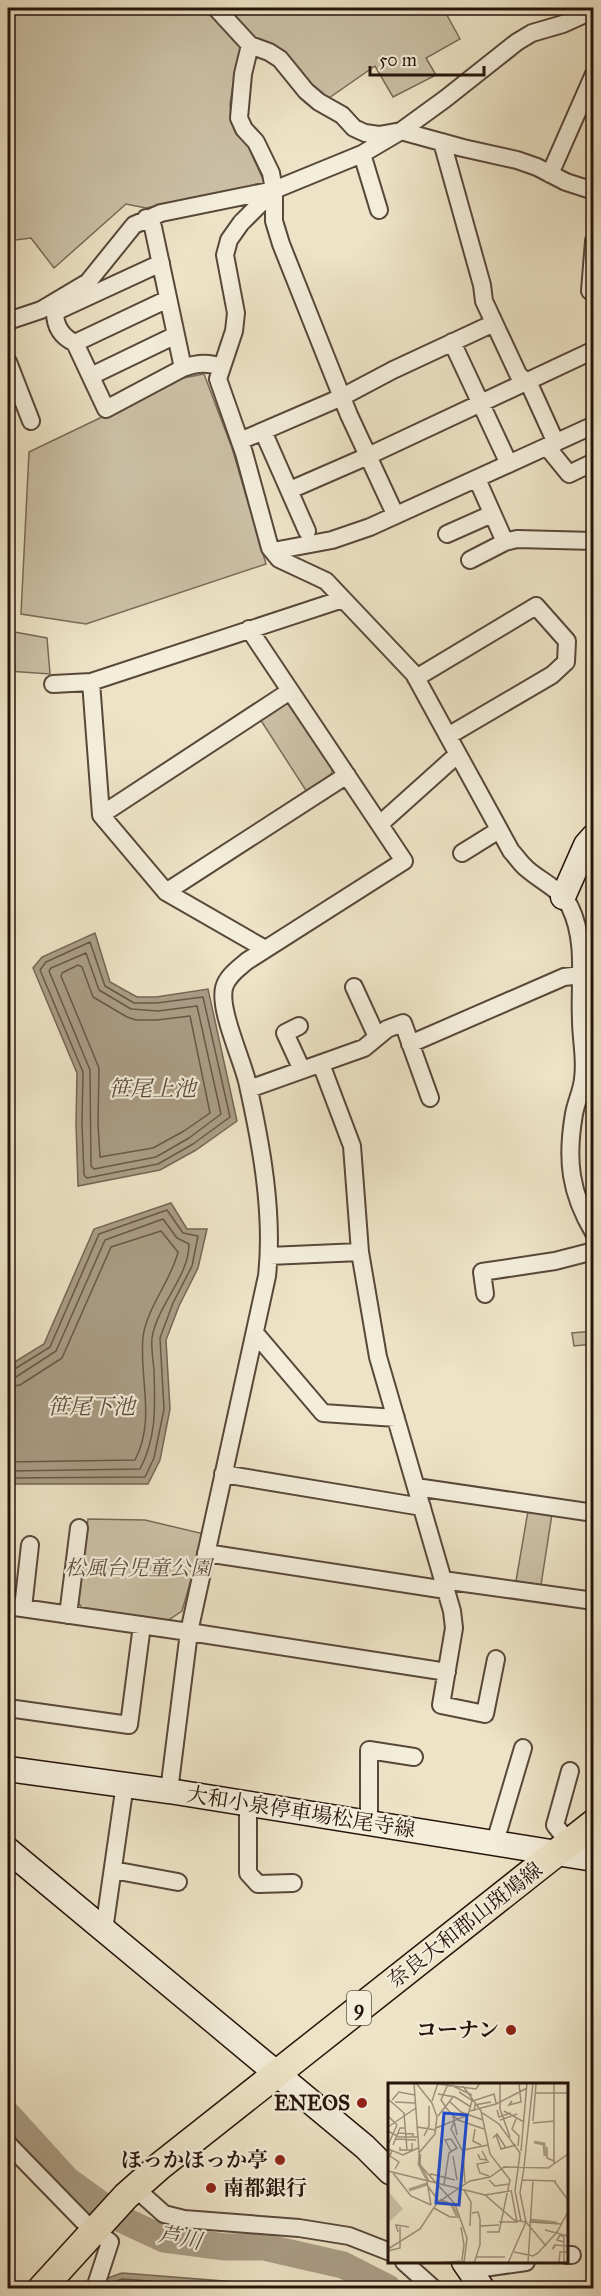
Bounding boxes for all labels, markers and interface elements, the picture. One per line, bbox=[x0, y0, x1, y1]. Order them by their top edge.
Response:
scale bar bbox=[370, 39, 484, 77]
text: 50 m bbox=[379, 49, 417, 71]
water label: 笹尾上池 bbox=[108, 1075, 199, 1102]
water label: 笹尾下池 bbox=[47, 1393, 138, 1420]
park label: 松風台児童公園 bbox=[65, 1555, 214, 1581]
street label: 大和小泉停車場松尾寺線 bbox=[185, 1781, 417, 1843]
street label: 奈良大和郡山斑鳩線 bbox=[383, 1857, 547, 1993]
road number: 9 bbox=[347, 1991, 371, 2025]
place label: コーナン bbox=[416, 2017, 499, 2043]
marker: コーナン bbox=[504, 2023, 518, 2037]
inset map bbox=[388, 2083, 568, 2263]
place label: ENEOS bbox=[274, 2090, 350, 2116]
marker: ENEOS bbox=[355, 2096, 369, 2110]
place label: ほっかほっか亭 bbox=[121, 2147, 268, 2173]
marker: ほっかほっか亭 bbox=[273, 2153, 287, 2167]
place label: 南都銀行 bbox=[223, 2175, 307, 2201]
marker: 南都銀行 bbox=[204, 2181, 218, 2195]
water label: 芦川 bbox=[156, 2220, 206, 2255]

